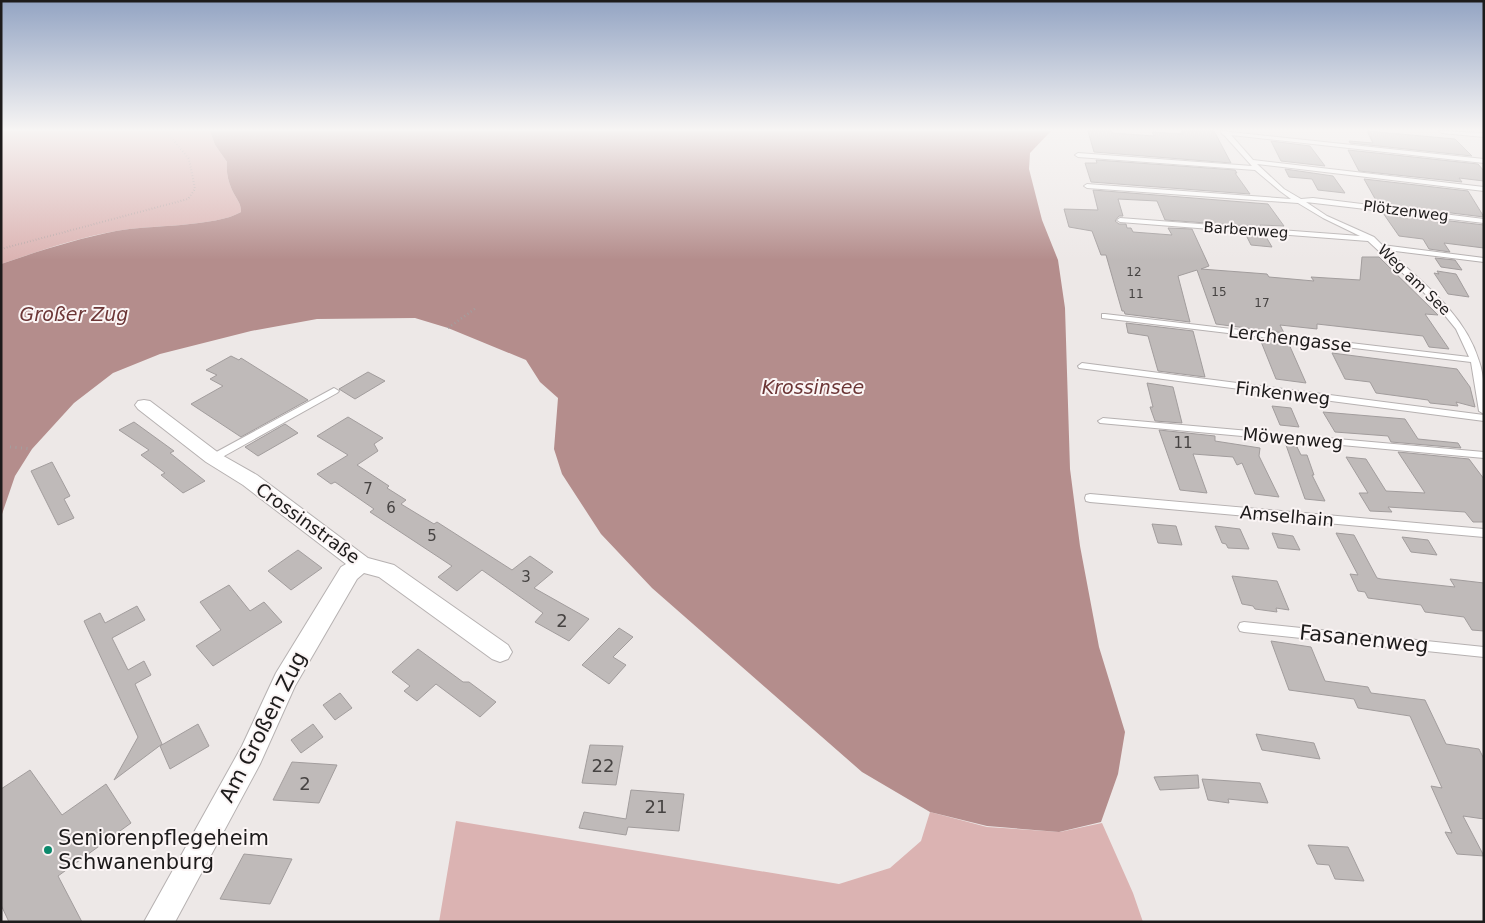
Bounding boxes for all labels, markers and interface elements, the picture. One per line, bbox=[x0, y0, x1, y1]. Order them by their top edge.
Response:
street label: Plötzenweg bbox=[1362, 197, 1450, 225]
street label: Barbenweg bbox=[1203, 218, 1289, 242]
street label: Weg am See bbox=[1374, 241, 1454, 319]
house number: 12 bbox=[1126, 265, 1142, 279]
house number: 15 bbox=[1211, 285, 1227, 299]
house number: 11 bbox=[1128, 287, 1144, 301]
house number: 17 bbox=[1254, 296, 1270, 310]
water label: Großer Zug bbox=[20, 303, 128, 325]
street label: Lerchengasse bbox=[1227, 320, 1353, 356]
water label: Krossinsee bbox=[762, 376, 864, 398]
street label: Finkenweg bbox=[1235, 377, 1331, 409]
street label: Möwenweg bbox=[1242, 423, 1344, 453]
house number: 11 bbox=[1173, 434, 1193, 452]
street label: Crossinstraße bbox=[252, 478, 364, 568]
house number: 7 bbox=[363, 480, 373, 498]
house number: 6 bbox=[386, 499, 396, 517]
street label: Amselhain bbox=[1239, 501, 1335, 531]
house number: 5 bbox=[427, 527, 437, 545]
house number: 3 bbox=[521, 568, 531, 586]
house number: 2 bbox=[556, 610, 568, 631]
street label: Fasanenweg bbox=[1298, 620, 1430, 658]
street label: Am Großen Zug bbox=[215, 648, 311, 806]
house number: 22 bbox=[592, 755, 614, 776]
house number: 2 bbox=[299, 773, 311, 794]
house number: 21 bbox=[645, 796, 667, 817]
place label: Seniorenpflegeheim Schwanenburg bbox=[58, 826, 269, 874]
marker: Seniorenpflegeheim Schwanenburg bbox=[42, 844, 54, 856]

